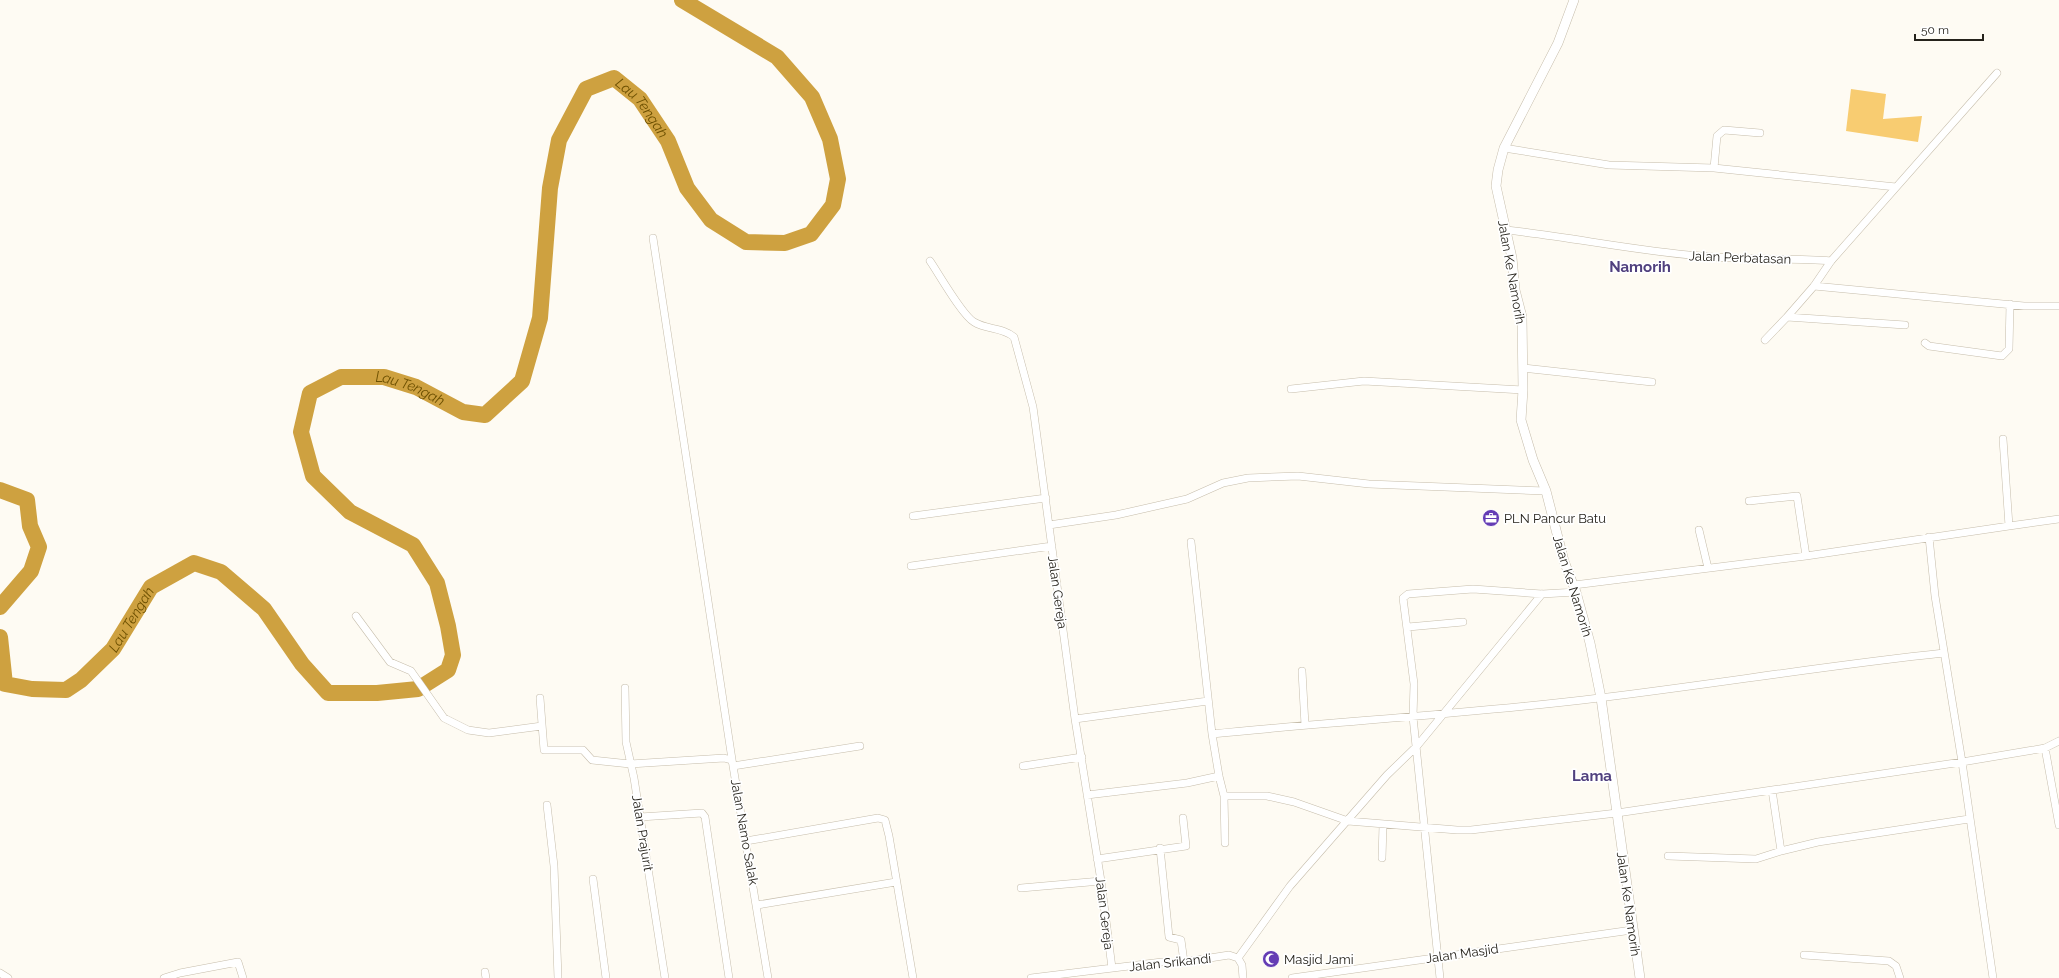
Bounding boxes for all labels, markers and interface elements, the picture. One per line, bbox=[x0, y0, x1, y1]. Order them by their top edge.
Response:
scale bar bbox=[1915, 16, 1983, 42]
text: 50 m bbox=[1921, 23, 1949, 37]
water label: Lau Tengah bbox=[613, 75, 672, 141]
street label: Jalan Ke Namorih bbox=[1495, 219, 1528, 325]
street label: Jalan Perbatasan bbox=[1689, 248, 1791, 267]
district label: Namorih bbox=[1609, 258, 1671, 276]
water label: Lau Tengah bbox=[375, 369, 448, 409]
office icon: PLN Pancur Batu bbox=[1481, 508, 1501, 528]
place label: PLN Pancur Batu bbox=[1504, 511, 1606, 526]
street label: Jalan Ke Namorih bbox=[1550, 534, 1595, 639]
street label: Jalan Gereja bbox=[1045, 555, 1070, 630]
water label: Lau Tengah bbox=[105, 584, 157, 655]
district label: Lama bbox=[1572, 767, 1612, 785]
street label: Jalan Namo Salak bbox=[728, 778, 761, 886]
street label: Jalan Prajurit bbox=[629, 794, 656, 873]
street label: Jalan Ke Namorih bbox=[1614, 851, 1643, 957]
street label: Jalan Gereja bbox=[1093, 876, 1116, 951]
street label: Jalan Masjid bbox=[1425, 941, 1499, 966]
mosque icon: Masjid Jami bbox=[1261, 949, 1281, 969]
street label: Jalan Srikandi bbox=[1128, 951, 1212, 974]
place label: Masjid Jami bbox=[1284, 952, 1354, 967]

